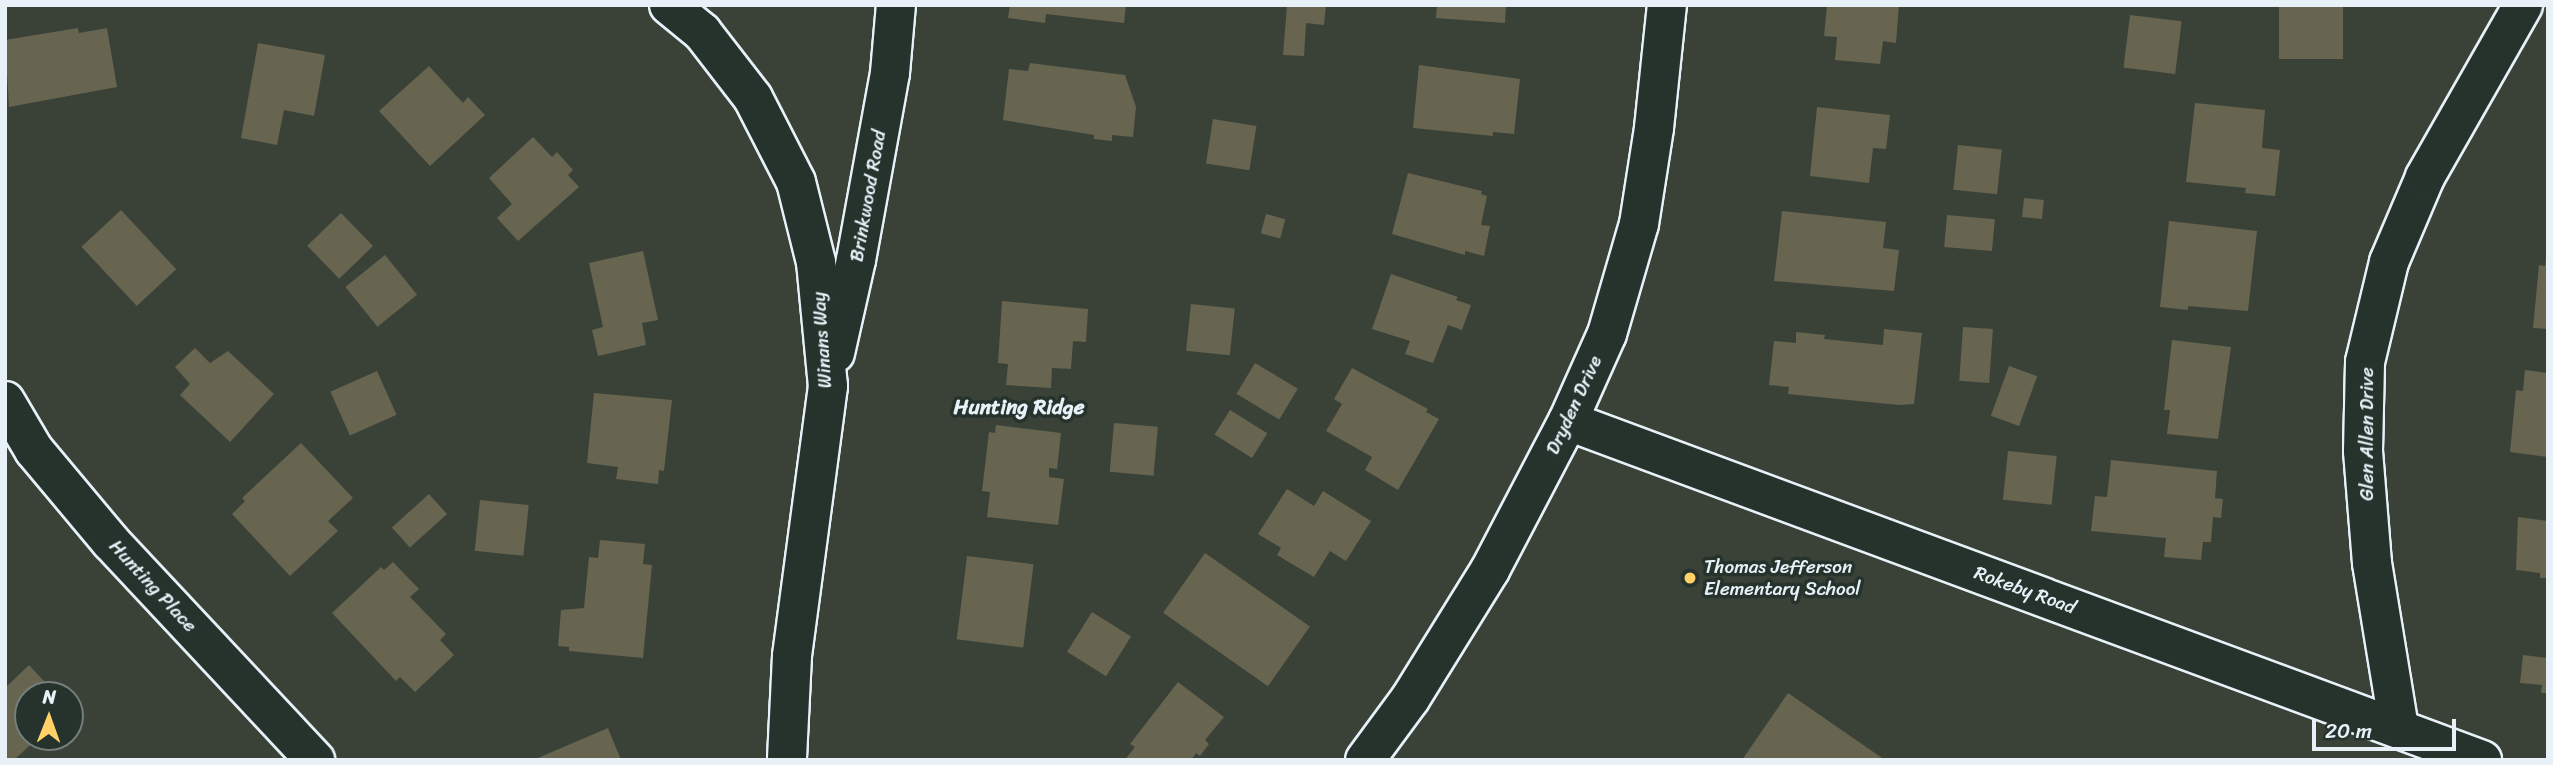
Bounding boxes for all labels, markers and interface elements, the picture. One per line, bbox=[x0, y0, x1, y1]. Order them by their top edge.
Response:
street label: Brinkwood Road bbox=[845, 128, 891, 264]
street label: Winans Way bbox=[807, 291, 837, 389]
street label: Dryden Drive bbox=[1541, 352, 1607, 458]
street label: Glen Allen Drive bbox=[2356, 367, 2378, 501]
district label: Hunting Ridge bbox=[954, 394, 1084, 420]
street label: Hunting Place bbox=[104, 535, 202, 637]
place label: Thomas Jefferson Elementary School bbox=[1704, 556, 1861, 600]
street label: Rokeby Road bbox=[1971, 561, 2079, 619]
marker: Thomas Jefferson Elementary School bbox=[1682, 570, 1698, 586]
text: N bbox=[42, 680, 56, 713]
north arrow bbox=[14, 681, 84, 751]
scale bar bbox=[2315, 706, 2458, 750]
text: 20 m bbox=[2325, 712, 2372, 750]

